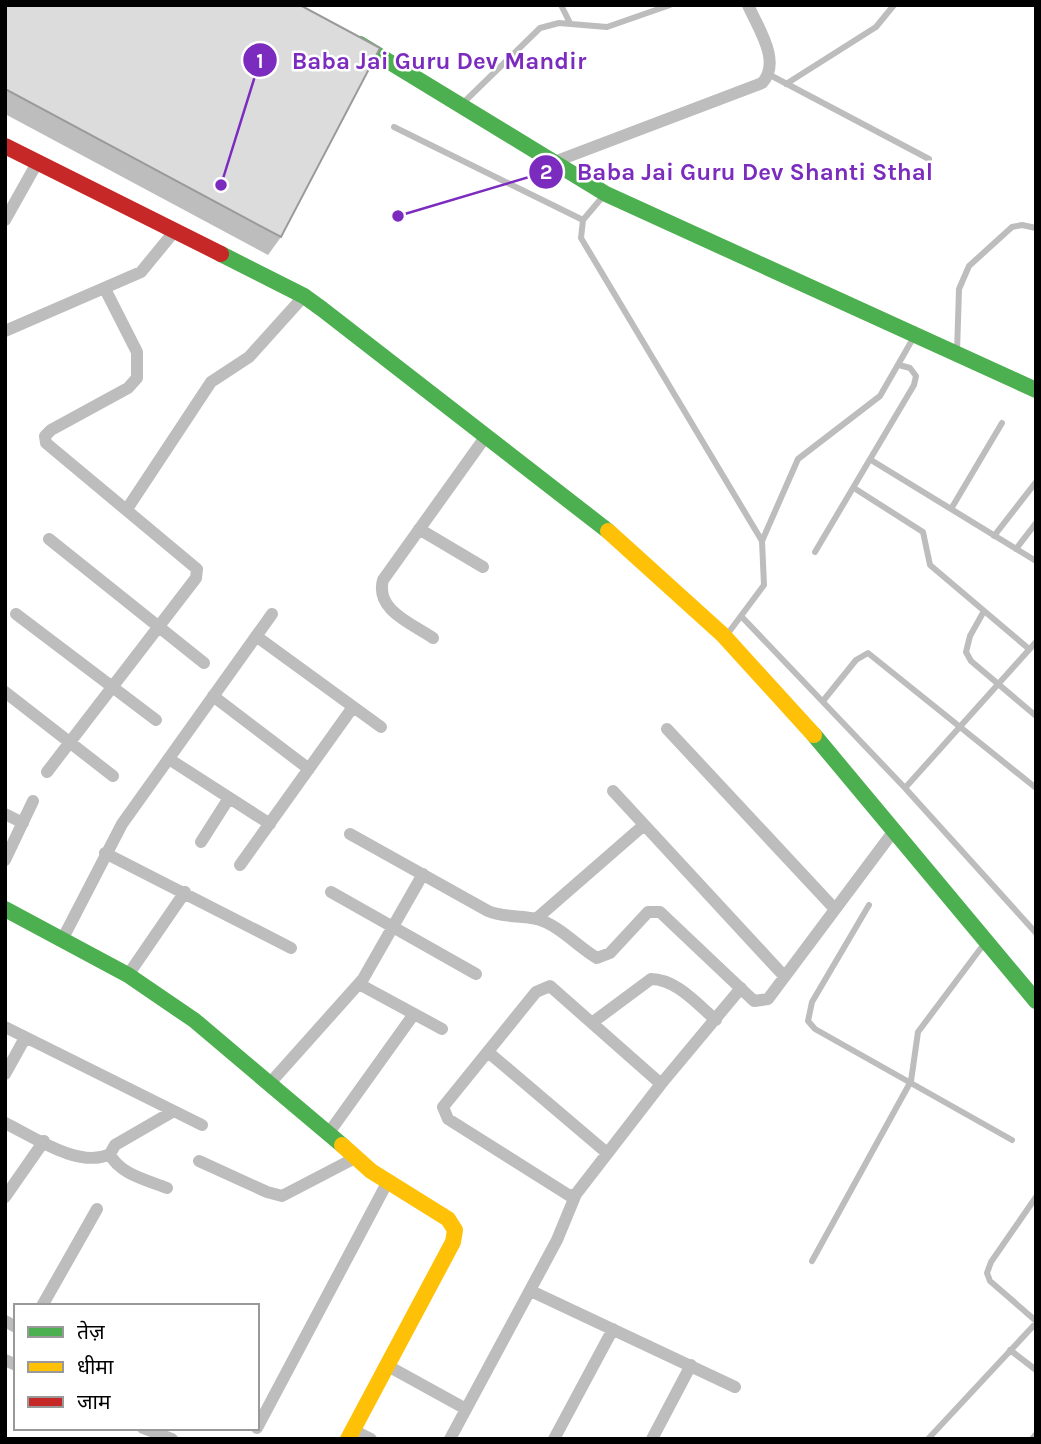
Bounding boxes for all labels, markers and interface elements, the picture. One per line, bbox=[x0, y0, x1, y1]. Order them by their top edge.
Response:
callout: Baba Jai Guru Dev Mandir bbox=[242, 38, 600, 83]
text: Baba Jai Guru Dev Mandir bbox=[292, 47, 587, 75]
text: 1 bbox=[256, 49, 264, 73]
callout: Baba Jai Guru Dev Shanti Sthal bbox=[528, 149, 947, 194]
text: Baba Jai Guru Dev Shanti Sthal bbox=[577, 158, 933, 186]
text: 2 bbox=[540, 160, 552, 184]
legend bbox=[14, 1304, 259, 1430]
text: तेज़ bbox=[77, 1320, 105, 1344]
text: धीमा bbox=[77, 1355, 114, 1379]
text: जाम bbox=[77, 1390, 111, 1414]

